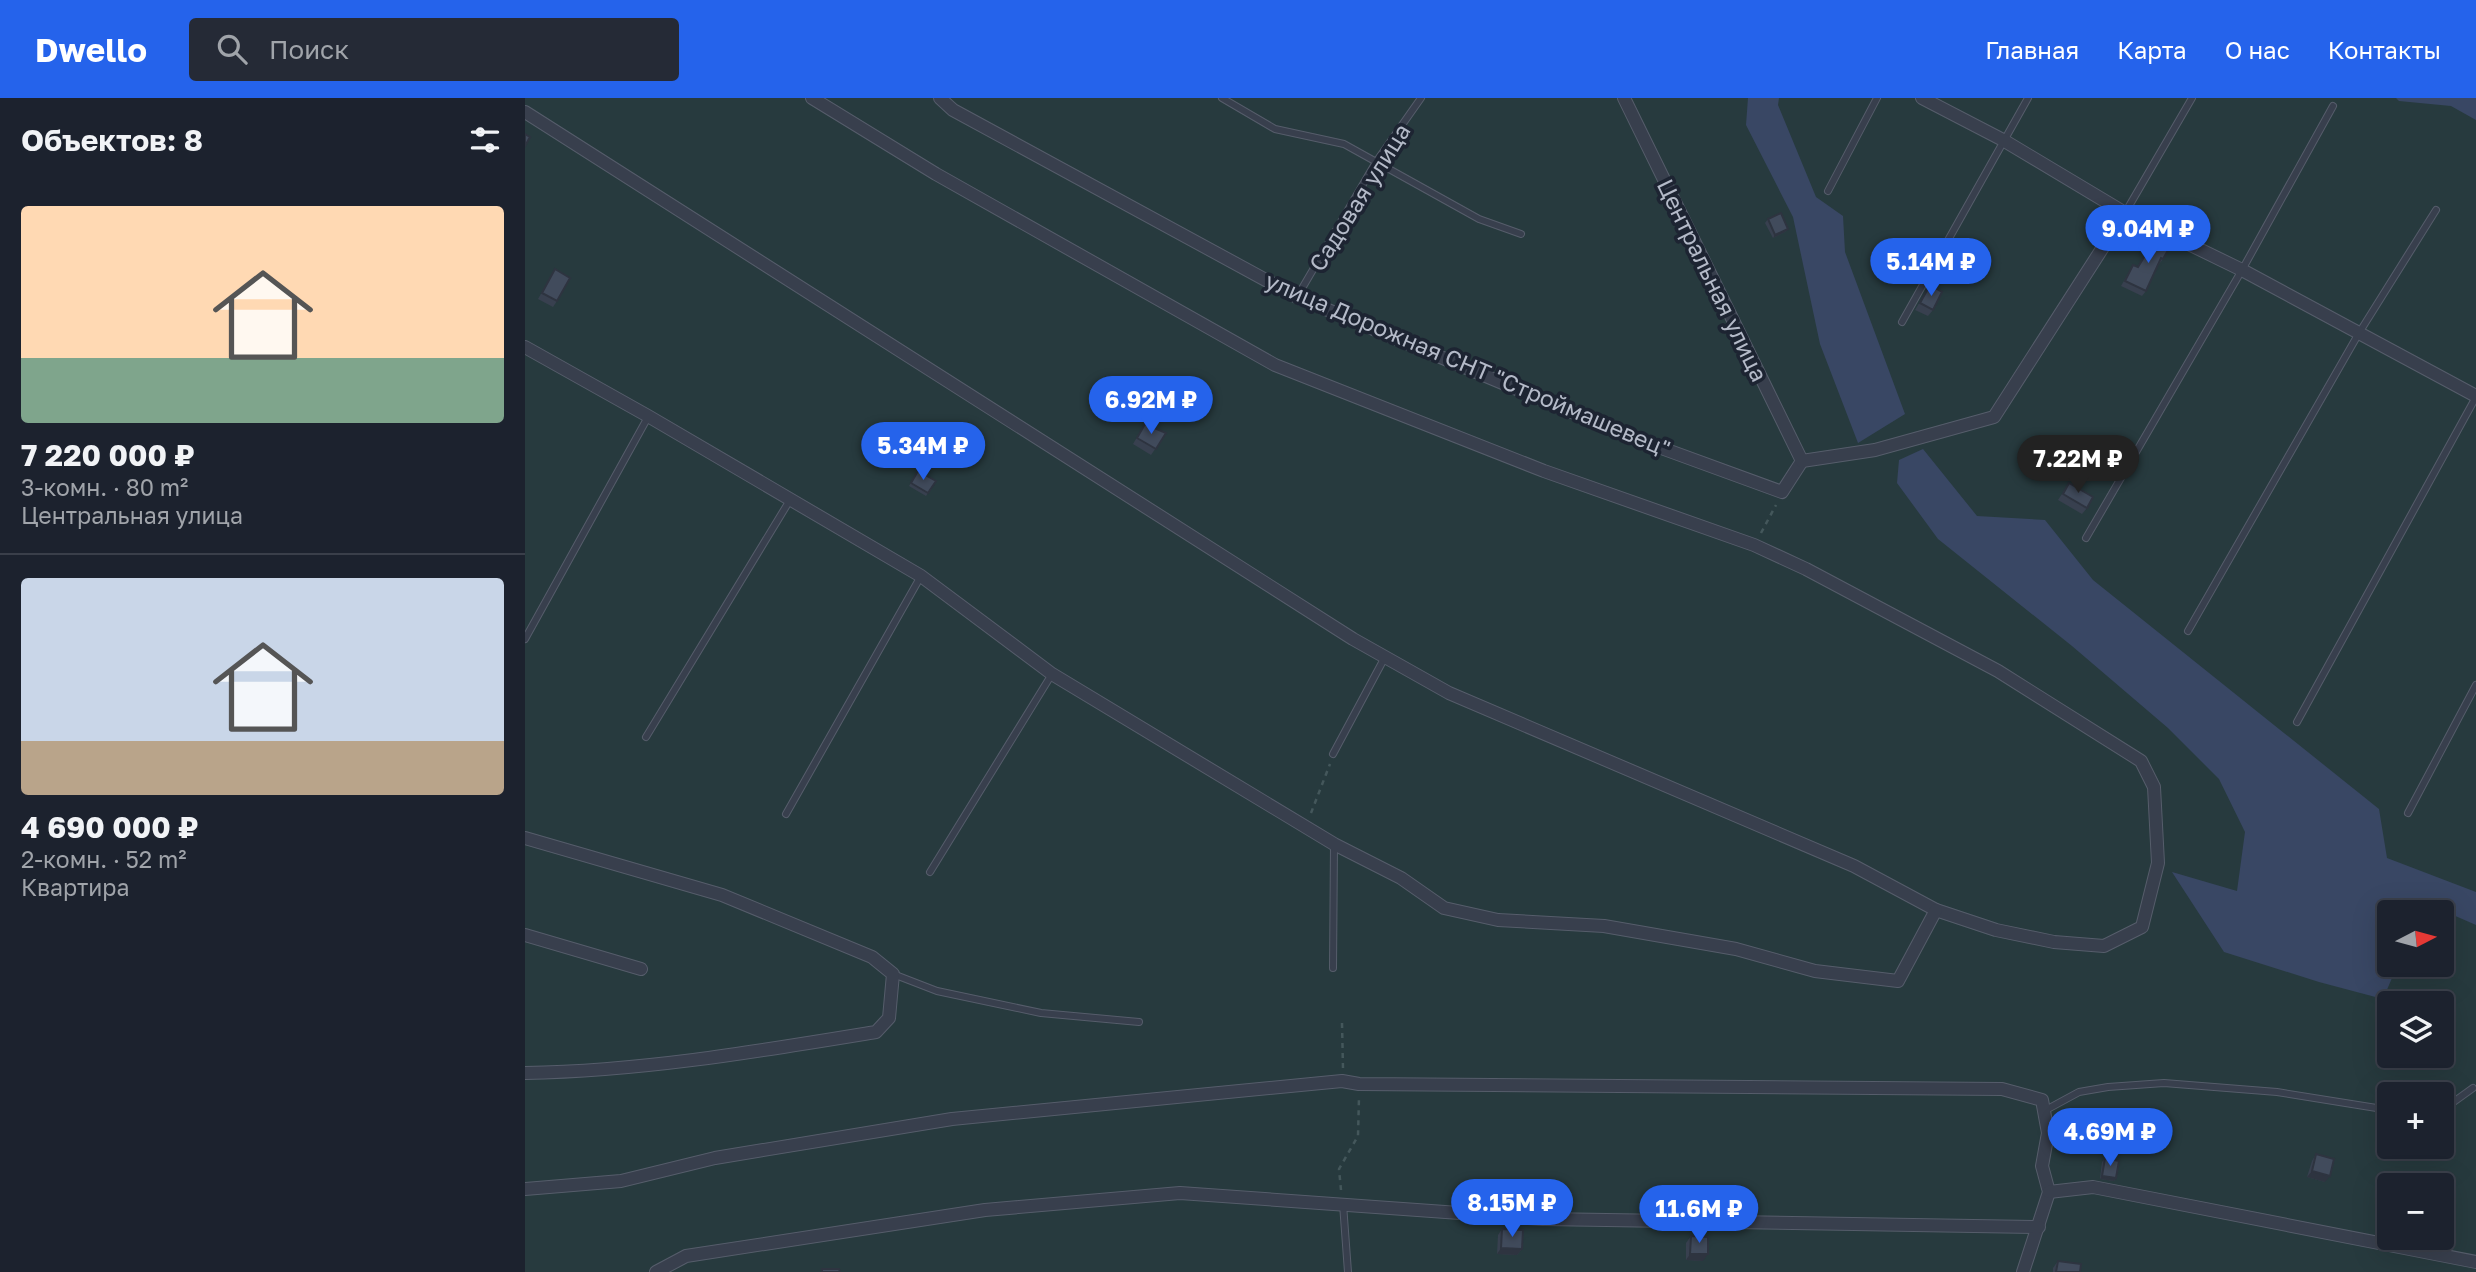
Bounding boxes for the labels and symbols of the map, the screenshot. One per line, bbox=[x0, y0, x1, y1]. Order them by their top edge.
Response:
street label: Садовая улица bbox=[1302, 118, 1416, 276]
street label: Центральная улица bbox=[1652, 174, 1774, 386]
pin: 9.04M ₽ bbox=[2083, 206, 2213, 265]
pin: 5.14M ₽ bbox=[1866, 238, 1996, 298]
street label: улица Дорожная СНТ "Строймашевец" bbox=[1261, 266, 1675, 462]
pin: 6.92M ₽ bbox=[1086, 376, 1216, 436]
pin: 5.34M ₽ bbox=[858, 422, 988, 482]
pin: 7.22M ₽ bbox=[2013, 436, 2143, 495]
north arrow bbox=[2377, 900, 2453, 976]
pin: 4.69M ₽ bbox=[2045, 1108, 2175, 1168]
pin: 8.15M ₽ bbox=[1447, 1180, 1577, 1239]
pin: 11.6M ₽ bbox=[1634, 1186, 1764, 1245]

